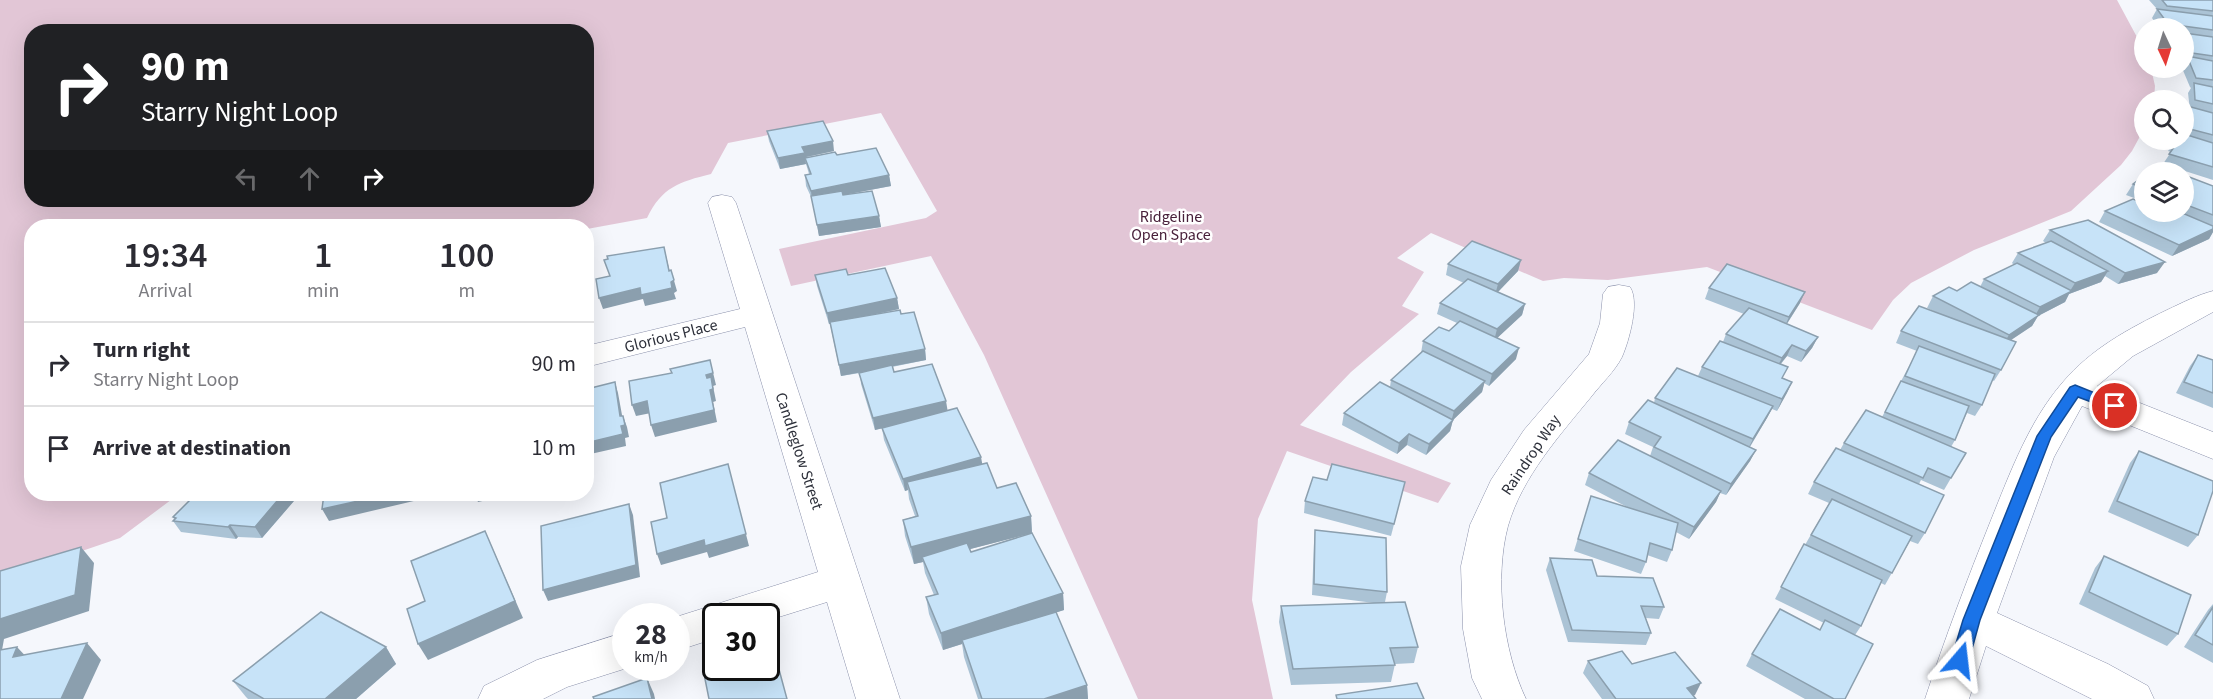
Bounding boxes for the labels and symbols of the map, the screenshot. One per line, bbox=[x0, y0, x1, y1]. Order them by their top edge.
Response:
north arrow bbox=[2134, 18, 2194, 78]
park label: Ridgeline Open Space bbox=[1131, 206, 1211, 246]
street label: Glorious Place bbox=[622, 314, 720, 358]
pin bbox=[2089, 380, 2140, 431]
street label: Candleglow Street bbox=[770, 389, 829, 513]
street label: Raindrop Way bbox=[1496, 410, 1566, 500]
speed limit sign: 30 bbox=[702, 603, 780, 681]
position arrow bbox=[1928, 628, 1992, 692]

